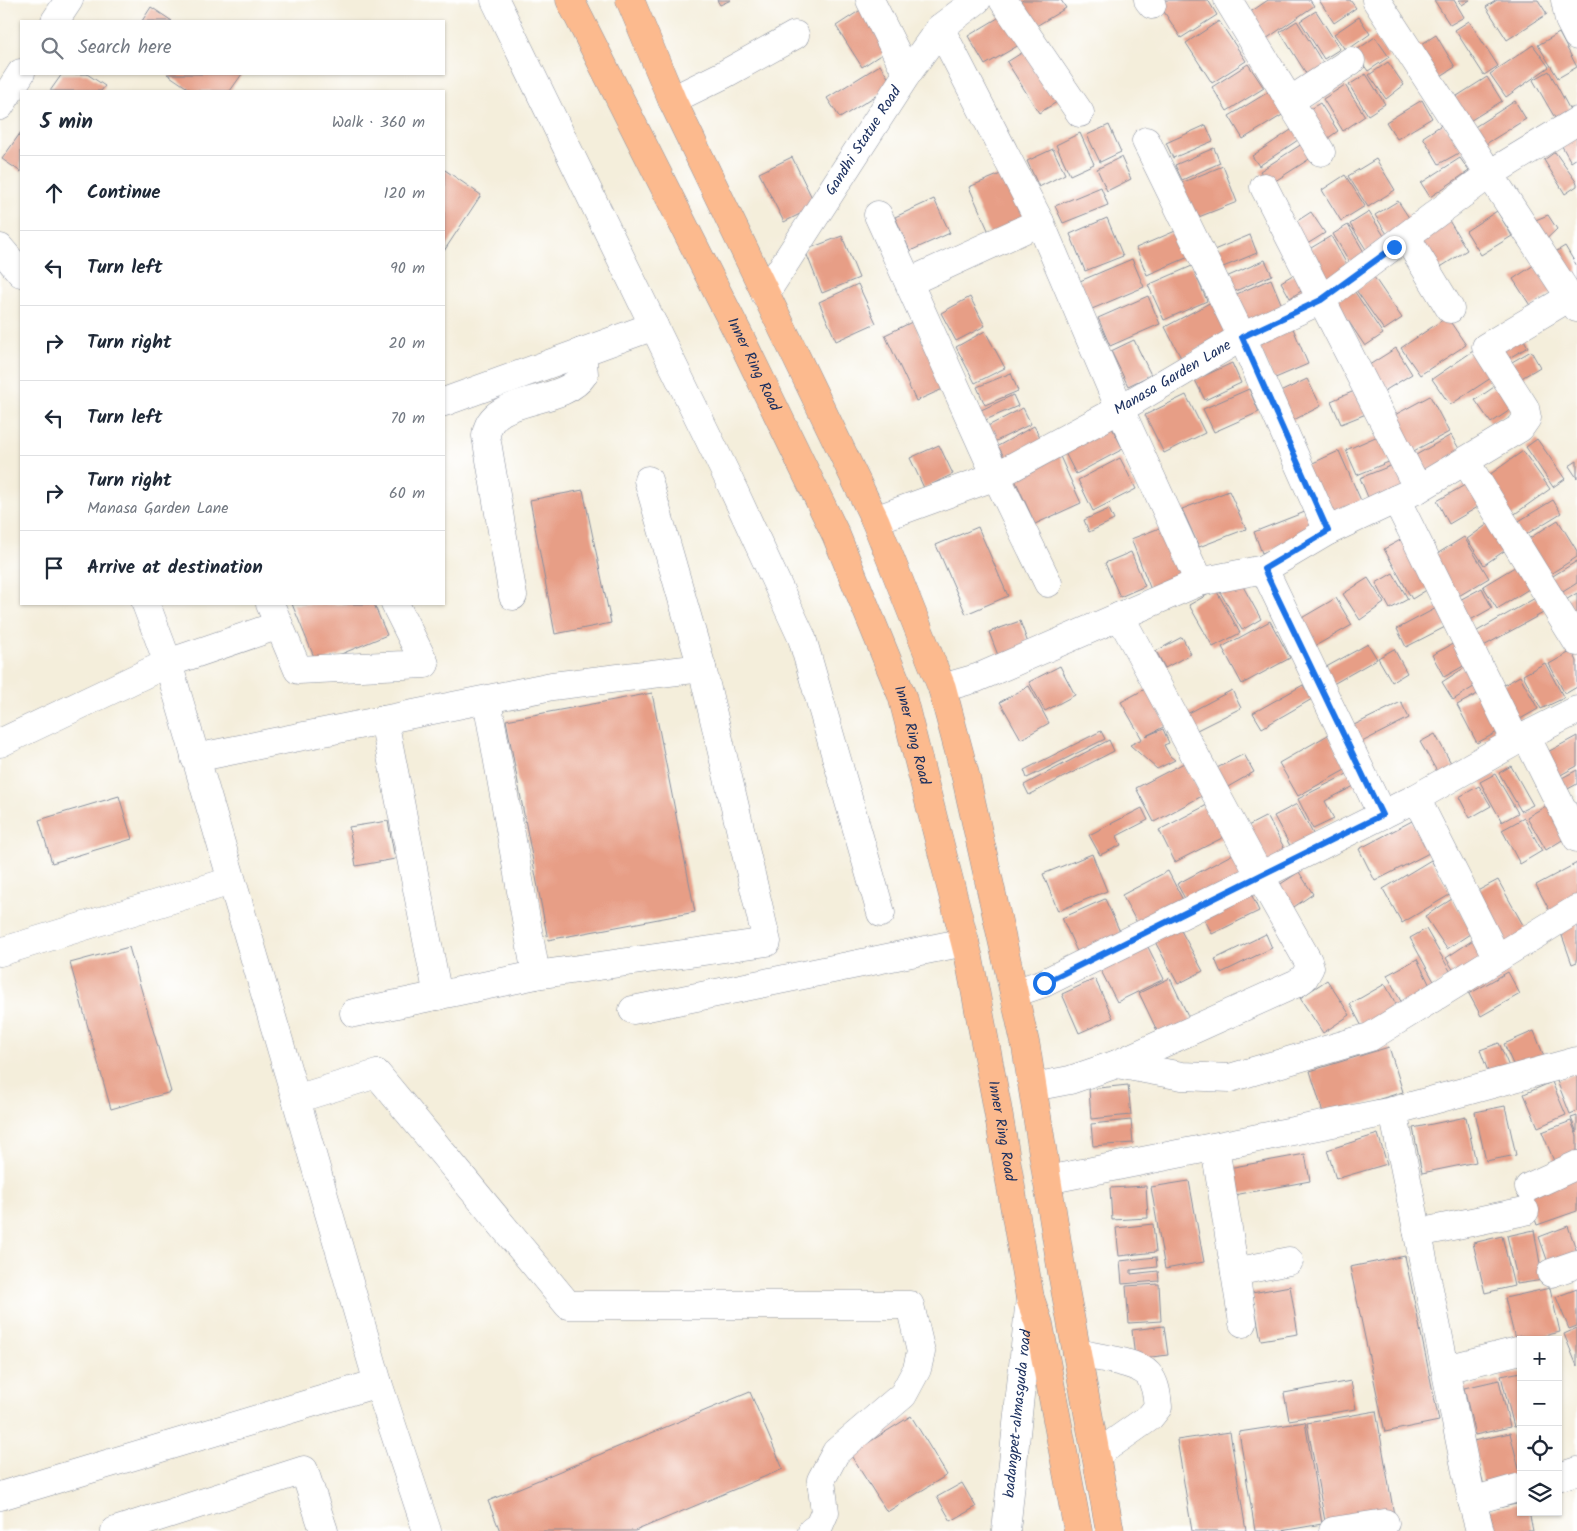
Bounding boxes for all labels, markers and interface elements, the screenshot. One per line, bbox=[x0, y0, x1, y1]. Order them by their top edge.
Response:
search box bbox=[20, 20, 445, 75]
text: Search here bbox=[78, 33, 172, 63]
icon: search bbox=[38, 34, 66, 62]
street label: Gandhi Statue Road bbox=[819, 81, 908, 201]
text: 5 min bbox=[40, 106, 93, 139]
text: Walk · 360 m bbox=[332, 110, 425, 135]
text: Continue bbox=[87, 178, 160, 208]
icon: ahead bbox=[40, 179, 68, 207]
text: 120 m bbox=[384, 181, 425, 206]
route end bbox=[1383, 236, 1406, 259]
text: Turn left bbox=[87, 253, 162, 283]
icon: left bbox=[40, 254, 68, 282]
text: 90 m bbox=[390, 256, 425, 281]
street label: Inner Ring Road bbox=[720, 313, 787, 416]
text: Turn right bbox=[87, 328, 172, 358]
icon: right bbox=[40, 329, 68, 357]
text: 20 m bbox=[389, 331, 425, 356]
street label: Manasa Garden Lane bbox=[1109, 334, 1236, 422]
text: Turn left bbox=[87, 403, 162, 433]
icon: left bbox=[40, 404, 68, 432]
text: 70 m bbox=[390, 406, 425, 431]
text: Turn right bbox=[87, 466, 172, 496]
icon: right bbox=[40, 479, 68, 507]
text: 60 m bbox=[389, 481, 425, 506]
text: Manasa Garden Lane bbox=[87, 496, 229, 521]
text: Arrive at destination bbox=[87, 553, 263, 583]
icon: arrive bbox=[40, 554, 68, 582]
street label: Inner Ring Road bbox=[887, 682, 936, 788]
route start bbox=[1033, 972, 1056, 995]
street label: Inner Ring Road bbox=[981, 1079, 1022, 1184]
street label: badangpet-almasguda road bbox=[998, 1328, 1039, 1499]
map controls bbox=[1517, 1336, 1562, 1516]
button: + bbox=[1517, 1336, 1562, 1381]
button: − bbox=[1517, 1381, 1562, 1426]
button: locate bbox=[1517, 1426, 1562, 1471]
button: layers bbox=[1517, 1471, 1562, 1516]

